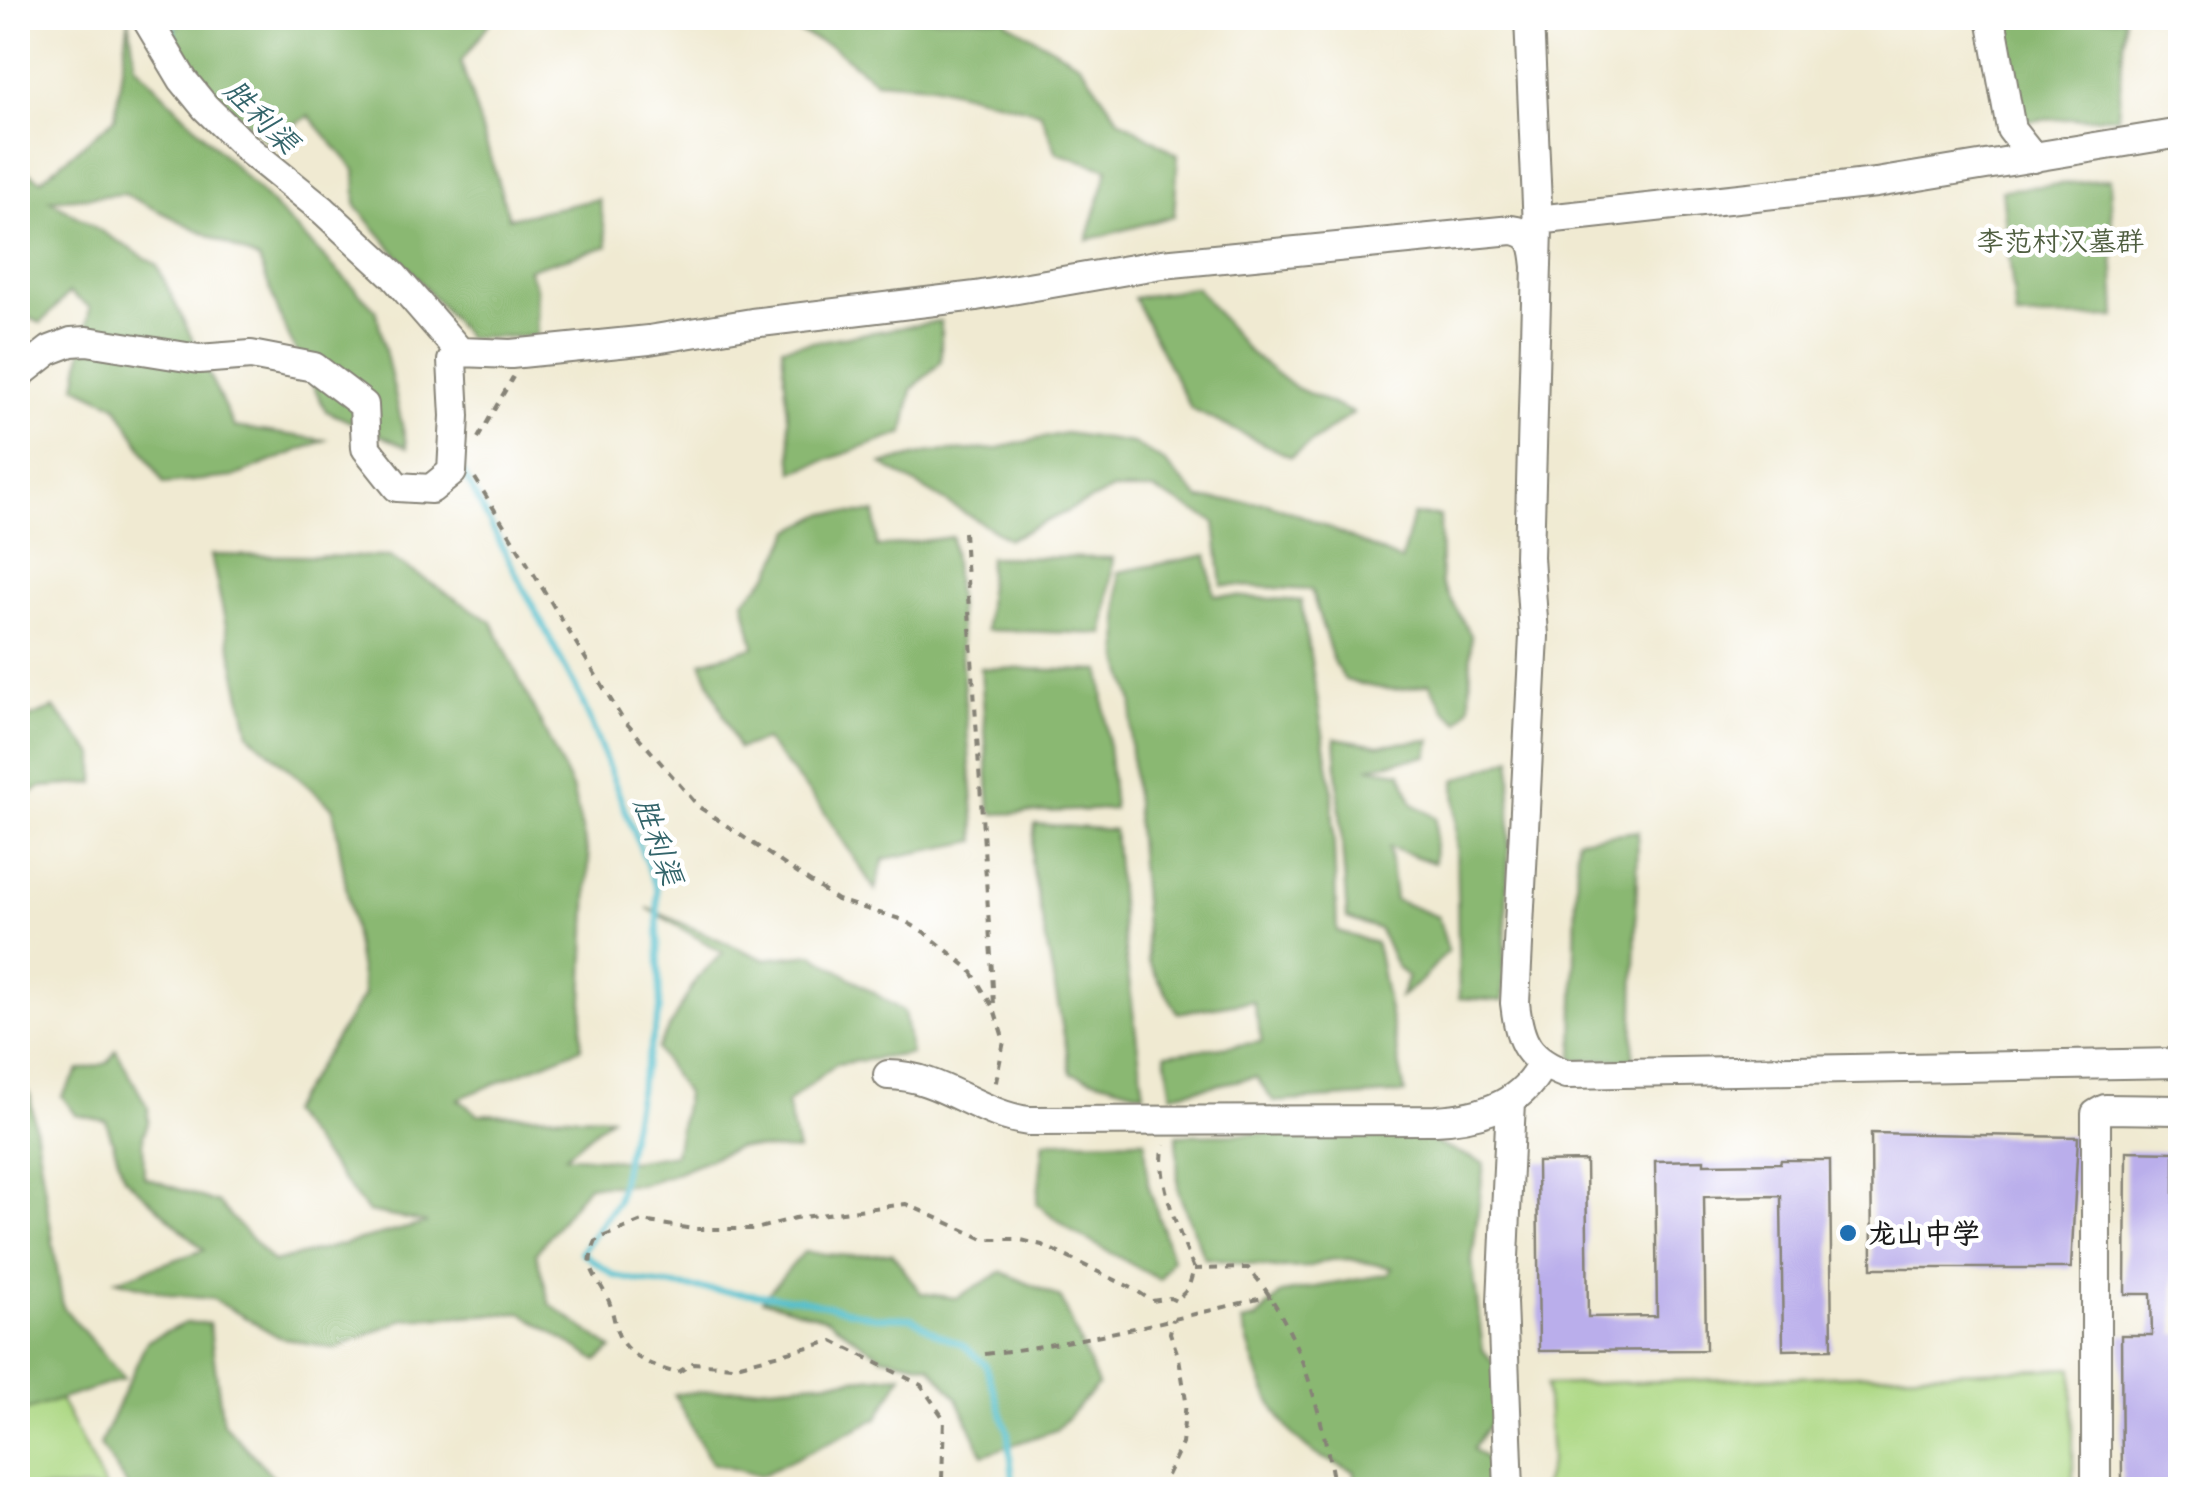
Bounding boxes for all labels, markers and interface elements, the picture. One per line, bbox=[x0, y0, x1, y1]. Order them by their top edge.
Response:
water label: 胜利渠 bbox=[217, 71, 309, 163]
park label: 李范村汉墓群 bbox=[1976, 223, 2144, 259]
water label: 胜利渠 bbox=[626, 792, 693, 893]
place label: 龙山中学 bbox=[1868, 1215, 1980, 1251]
marker: 龙山中学 bbox=[1837, 1222, 1859, 1244]

